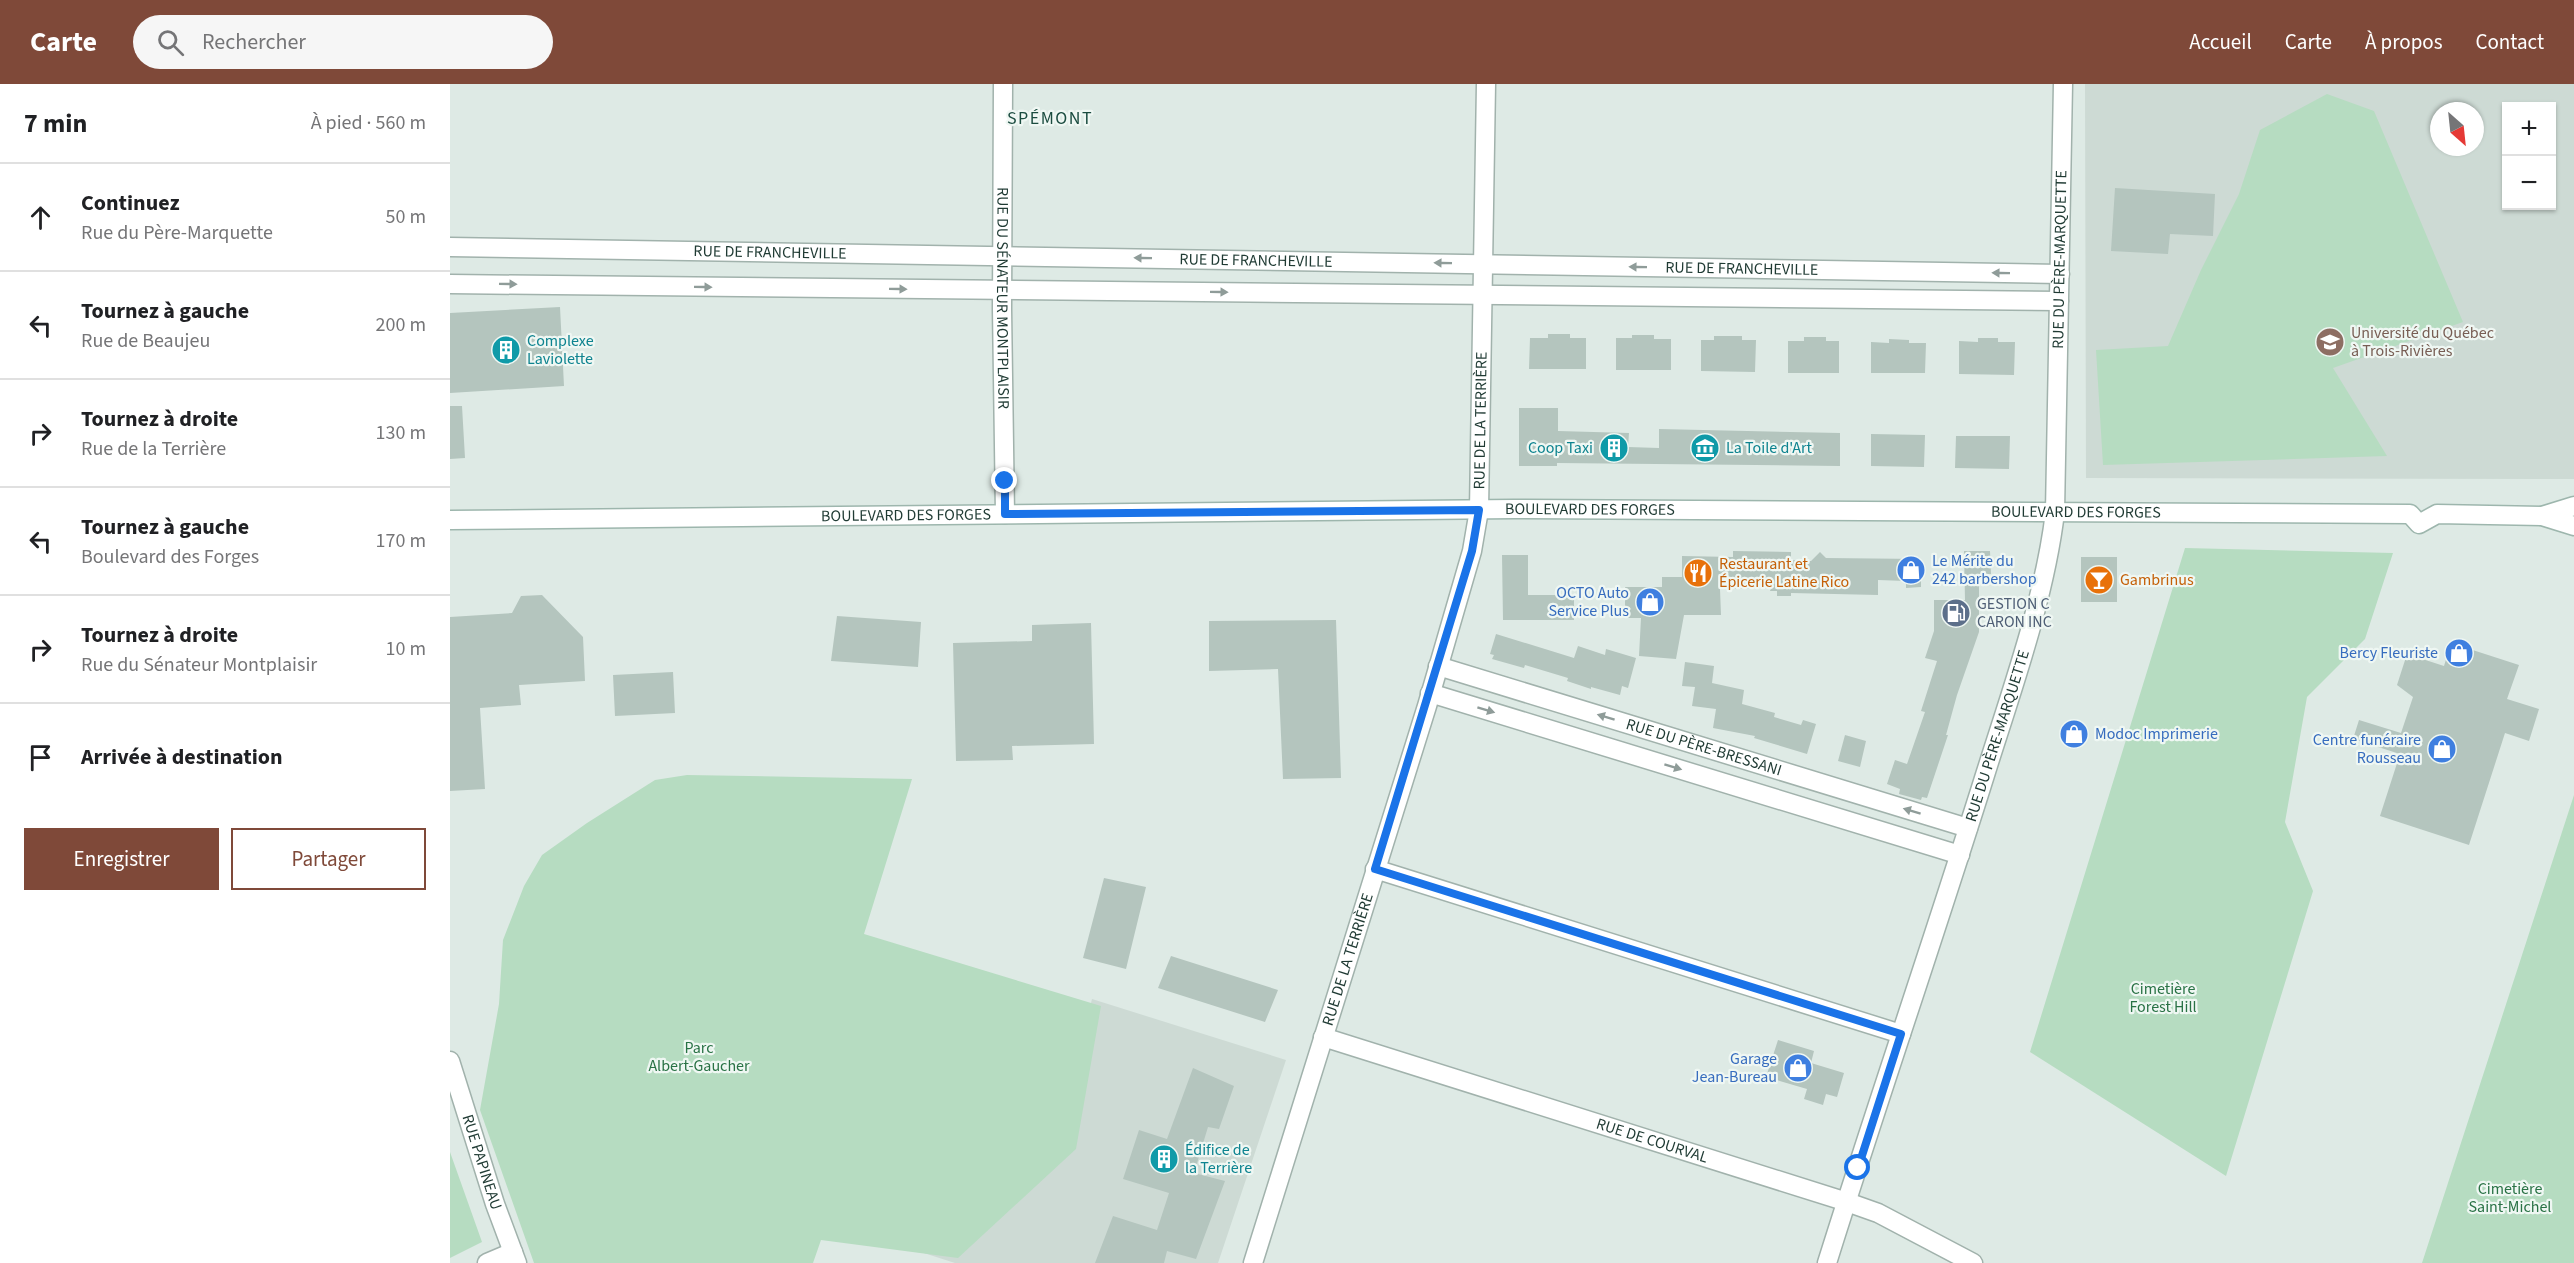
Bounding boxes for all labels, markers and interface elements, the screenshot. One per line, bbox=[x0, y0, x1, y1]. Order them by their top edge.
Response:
search box bbox=[133, 15, 553, 69]
text: Carte bbox=[30, 22, 97, 62]
icon: search bbox=[154, 26, 187, 59]
text: Rechercher bbox=[202, 26, 306, 58]
text: Accueil bbox=[2189, 27, 2252, 57]
text: Carte bbox=[2285, 27, 2332, 57]
text: À propos bbox=[2365, 27, 2442, 57]
text: Contact bbox=[2475, 27, 2544, 57]
north arrow bbox=[2430, 102, 2484, 156]
map controls bbox=[2502, 102, 2556, 210]
button: + bbox=[2502, 102, 2556, 156]
text: 7 min bbox=[24, 105, 87, 142]
district label: SPÉMONT bbox=[1007, 106, 1093, 131]
text: À pied · 560 m bbox=[311, 109, 426, 137]
button: − bbox=[2502, 156, 2556, 210]
street label: RUE DU PÈRE-MARQUETTE bbox=[2047, 170, 2072, 349]
text: Continuez bbox=[81, 187, 180, 219]
street label: RUE DU SÉNATEUR MONTPLAISIR bbox=[991, 187, 1014, 409]
icon: ahead bbox=[24, 201, 57, 234]
text: 50 m bbox=[386, 203, 426, 231]
text: Rue du Père-Marquette bbox=[81, 219, 273, 247]
street label: RUE DE FRANCHEVILLE bbox=[693, 240, 847, 265]
street label: RUE DE FRANCHEVILLE bbox=[1179, 248, 1333, 273]
one-way arrow bbox=[1134, 254, 1153, 263]
street label: RUE DE FRANCHEVILLE bbox=[1665, 256, 1819, 281]
one-way arrow bbox=[1434, 259, 1453, 268]
one-way arrow bbox=[1629, 262, 1648, 271]
one-way arrow bbox=[1992, 268, 2011, 277]
one-way arrow bbox=[499, 280, 518, 289]
one-way arrow bbox=[694, 282, 713, 291]
one-way arrow bbox=[889, 284, 908, 294]
one-way arrow bbox=[1210, 287, 1229, 297]
text: Tournez à gauche bbox=[81, 295, 249, 327]
icon: left bbox=[24, 309, 57, 342]
text: 200 m bbox=[376, 311, 426, 339]
place label: Université du Québec à Trois-Rivières bbox=[2351, 322, 2494, 362]
school or university icon: Université du Québec à Trois-Rivières bbox=[2314, 326, 2346, 358]
text: Rue de Beaujeu bbox=[81, 327, 210, 355]
place label: Complexe Laviolette bbox=[527, 330, 594, 370]
building icon: Complexe Laviolette bbox=[490, 334, 522, 366]
street label: RUE DE LA TERRIÈRE bbox=[1468, 352, 1493, 490]
text: Tournez à droite bbox=[81, 403, 238, 435]
icon: right bbox=[24, 417, 57, 450]
text: 130 m bbox=[376, 419, 426, 447]
building icon: Coop Taxi bbox=[1598, 432, 1630, 464]
museum icon: La Toile d'Art bbox=[1689, 432, 1721, 464]
text: Rue de la Terrière bbox=[81, 435, 226, 463]
place label: Coop Taxi bbox=[1528, 437, 1593, 459]
place label: La Toile d'Art bbox=[1726, 437, 1813, 459]
route end bbox=[991, 467, 1017, 493]
street label: BOULEVARD DES FORGES bbox=[1505, 498, 1675, 521]
street label: BOULEVARD DES FORGES bbox=[1991, 501, 2161, 524]
street label: BOULEVARD DES FORGES bbox=[821, 503, 991, 527]
text: Tournez à gauche bbox=[81, 511, 249, 543]
icon: left bbox=[24, 525, 57, 558]
text: 170 m bbox=[376, 527, 426, 555]
text: Boulevard des Forges bbox=[81, 543, 259, 571]
place label: Le Mérite du 242 barbershop bbox=[1932, 550, 2037, 590]
place label: Restaurant et Épicerie Latine Rico bbox=[1719, 553, 1849, 593]
shop icon: Le Mérite du 242 barbershop bbox=[1895, 554, 1927, 586]
restaurant icon: Restaurant et Épicerie Latine Rico bbox=[1682, 557, 1714, 589]
bar icon: Gambrinus bbox=[2083, 564, 2115, 596]
place label: Gambrinus bbox=[2120, 569, 2194, 591]
place label: OCTO Auto Service Plus bbox=[1549, 582, 1629, 622]
shop icon: OCTO Auto Service Plus bbox=[1634, 586, 1666, 618]
place label: GESTION C CARON INC bbox=[1977, 593, 2052, 633]
fuel station icon: GESTION C CARON INC bbox=[1940, 597, 1972, 629]
text: Tournez à droite bbox=[81, 619, 238, 651]
icon: right bbox=[24, 633, 57, 666]
text: 10 m bbox=[386, 635, 426, 663]
shop icon: Bercy Fleuriste bbox=[2443, 637, 2475, 669]
place label: Bercy Fleuriste bbox=[2340, 642, 2438, 664]
street label: RUE DU PÈRE-MARQUETTE bbox=[1960, 647, 2035, 824]
text: Rue du Sénateur Montplaisir bbox=[81, 651, 317, 679]
one-way arrow bbox=[1477, 706, 1495, 715]
one-way arrow bbox=[1597, 712, 1615, 721]
street label: RUE DU PÈRE-BRESSANI bbox=[1623, 713, 1784, 781]
shop icon: Modoc Imprimerie bbox=[2058, 718, 2090, 750]
place label: Modoc Imprimerie bbox=[2095, 723, 2218, 745]
place label: Centre funéraire Rousseau bbox=[2313, 729, 2421, 769]
shop icon: Centre funéraire Rousseau bbox=[2426, 733, 2458, 765]
icon: arrive bbox=[24, 741, 57, 774]
text: Arrivée à destination bbox=[81, 741, 283, 773]
one-way arrow bbox=[1664, 763, 1682, 772]
one-way arrow bbox=[1903, 806, 1921, 816]
button: Enregistrer bbox=[24, 828, 219, 890]
button: Partager bbox=[231, 828, 426, 890]
street label: RUE DE LA TERRIÈRE bbox=[1317, 890, 1379, 1028]
park label: Cimetière Forest Hill bbox=[2129, 978, 2197, 1018]
park label: Parc Albert-Gaucher bbox=[648, 1037, 750, 1077]
place label: Garage Jean-Bureau bbox=[1692, 1048, 1777, 1088]
shop icon: Garage Jean-Bureau bbox=[1782, 1052, 1814, 1084]
street label: RUE PAPINEAU bbox=[456, 1112, 507, 1213]
street label: RUE DE COURVAL bbox=[1593, 1113, 1711, 1169]
place label: Édifice de la Terrière bbox=[1185, 1139, 1252, 1179]
building icon: Édifice de la Terrière bbox=[1148, 1143, 1180, 1175]
route start bbox=[1844, 1154, 1870, 1180]
park label: Cimetière Saint-Michel bbox=[2469, 1178, 2551, 1218]

